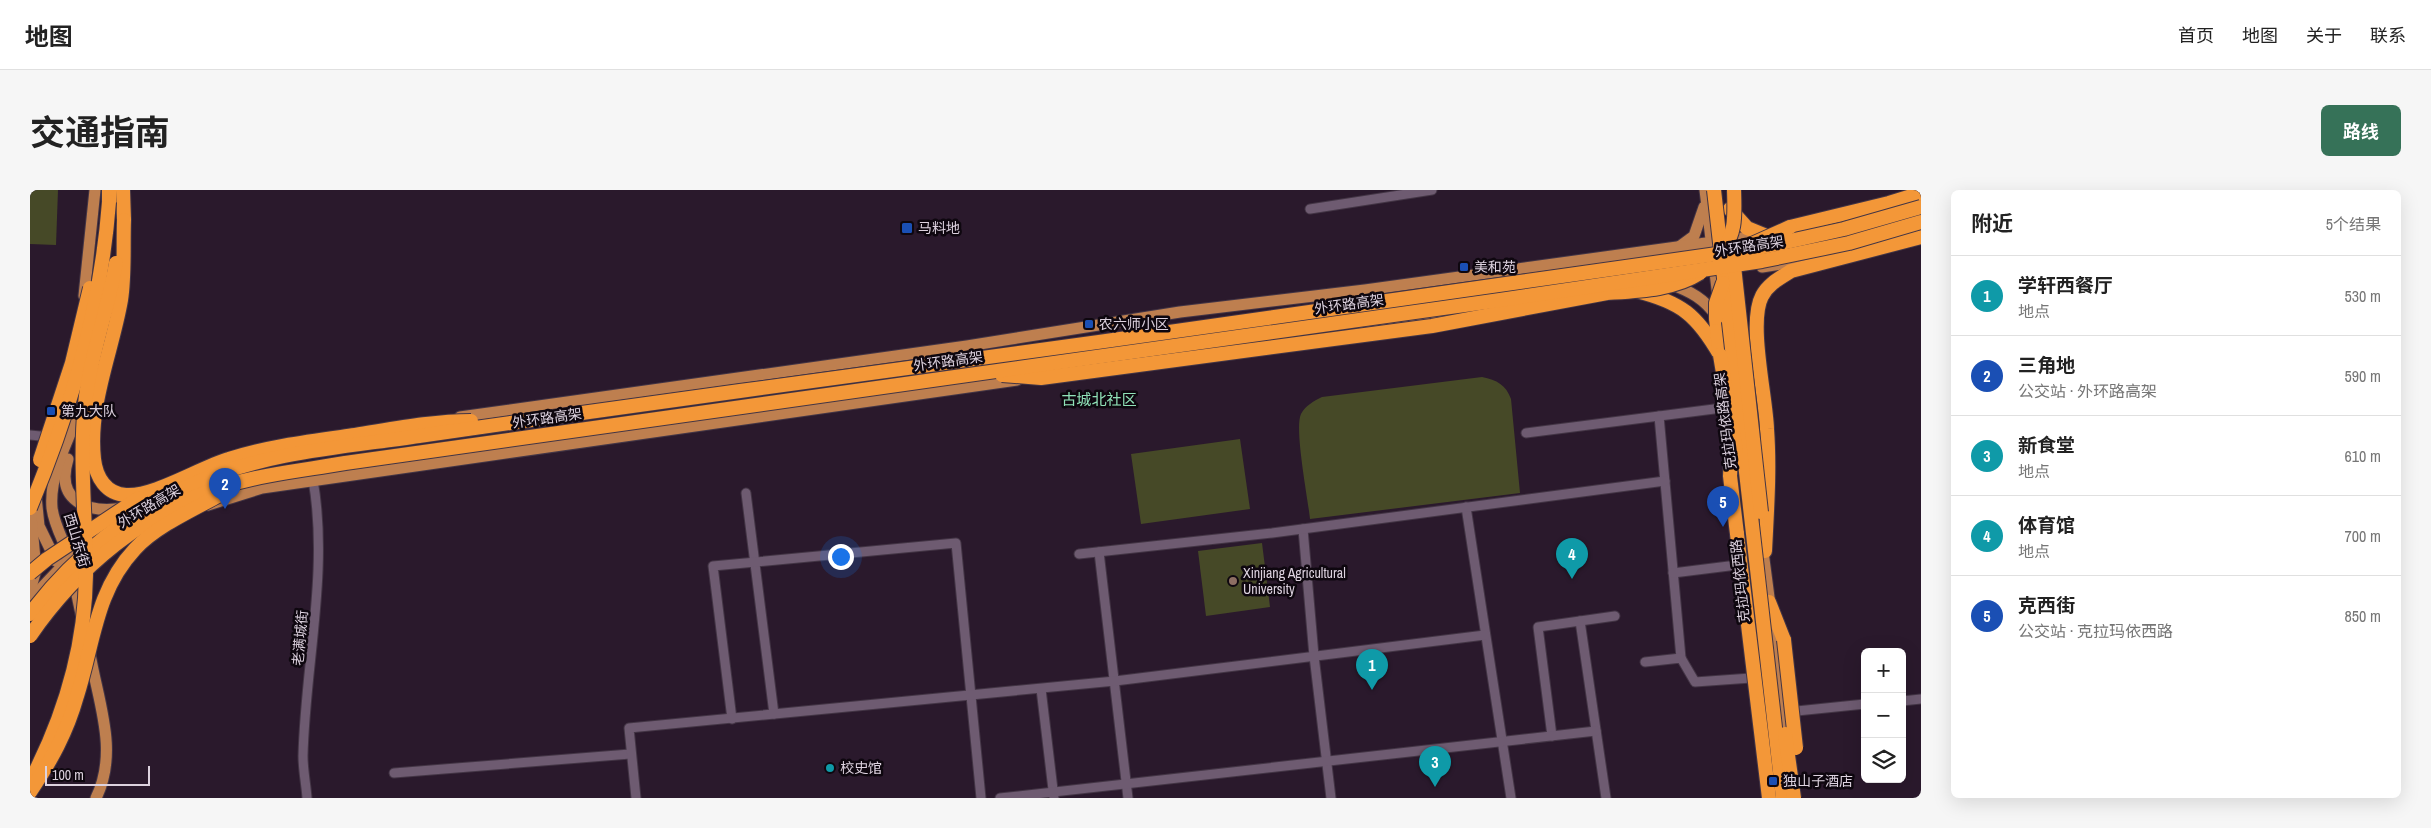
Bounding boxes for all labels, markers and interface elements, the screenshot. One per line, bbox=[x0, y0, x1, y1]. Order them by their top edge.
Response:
text: 地图 bbox=[25, 20, 73, 52]
text: 首页 bbox=[2178, 23, 2214, 48]
text: 地图 bbox=[2242, 23, 2278, 48]
text: 关于 bbox=[2306, 23, 2342, 48]
text: 联系 bbox=[2370, 23, 2406, 48]
button: 路线 bbox=[2321, 105, 2401, 156]
text: 交通指南 bbox=[30, 109, 170, 156]
text: 附近 bbox=[1971, 209, 2013, 238]
text: 5个结果 bbox=[2326, 213, 2381, 235]
place label: 马料地 bbox=[918, 219, 960, 237]
marker: 马料地 bbox=[900, 221, 914, 235]
street label: 外环路高架 bbox=[1713, 232, 1785, 260]
place label: 美和苑 bbox=[1474, 258, 1516, 276]
marker: 美和苑 bbox=[1458, 261, 1470, 273]
text: 学轩西餐厅 bbox=[2018, 272, 2113, 298]
text: 1 bbox=[1983, 285, 1991, 307]
text: 530 m bbox=[2345, 285, 2381, 307]
street label: 外环路高架 bbox=[1313, 290, 1385, 318]
text: 地点 bbox=[2018, 300, 2050, 322]
place label: 农六师小区 bbox=[1099, 315, 1169, 333]
marker: 农六师小区 bbox=[1083, 318, 1095, 330]
street label: 外环路高架 bbox=[912, 347, 984, 375]
text: 三角地 bbox=[2018, 352, 2075, 378]
text: 2 bbox=[1983, 365, 1991, 387]
text: 590 m bbox=[2345, 365, 2381, 387]
street label: 克拉玛依路高架 bbox=[1710, 371, 1740, 471]
text: 公交站 · 外环路高架 bbox=[2018, 380, 2157, 402]
district label: 古城北社区 bbox=[1061, 389, 1137, 410]
place label: 第九大队 bbox=[61, 402, 117, 420]
street label: 外环路高架 bbox=[511, 404, 583, 432]
marker: 第九大队 bbox=[45, 405, 57, 417]
text: 新食堂 bbox=[2018, 432, 2075, 458]
text: 3 bbox=[1983, 445, 1991, 467]
text: 610 m bbox=[2345, 445, 2381, 467]
text: 地点 bbox=[2018, 460, 2050, 482]
pin: 2 bbox=[209, 468, 241, 509]
street label: 外环路高架 bbox=[114, 480, 184, 532]
pin: 5 bbox=[1707, 486, 1739, 527]
street label: 西山东街 bbox=[60, 511, 94, 569]
text: 体育馆 bbox=[2018, 512, 2075, 538]
text: 4 bbox=[1983, 525, 1991, 547]
text: 700 m bbox=[2345, 525, 2381, 547]
pin: 4 bbox=[1556, 538, 1588, 579]
street label: 克拉玛依西路 bbox=[1727, 538, 1753, 624]
text: 地点 bbox=[2018, 540, 2050, 562]
your location bbox=[828, 544, 854, 570]
place label: Xinjiang Agricultural University bbox=[1243, 564, 1346, 598]
marker: Xinjiang Agricultural University bbox=[1227, 575, 1239, 587]
text: 克西街 bbox=[2018, 592, 2075, 618]
text: 5 bbox=[1983, 605, 1991, 627]
text: 850 m bbox=[2345, 605, 2381, 627]
street label: 老满城街 bbox=[289, 609, 311, 667]
text: 公交站 · 克拉玛依西路 bbox=[2018, 620, 2173, 642]
map controls bbox=[1861, 648, 1906, 783]
button: + bbox=[1861, 648, 1906, 693]
pin: 1 bbox=[1356, 649, 1388, 690]
button: − bbox=[1861, 693, 1906, 738]
button: layers bbox=[1861, 738, 1906, 783]
pin: 3 bbox=[1419, 746, 1451, 787]
place label: 校史馆 bbox=[840, 759, 882, 777]
marker: 校史馆 bbox=[824, 762, 836, 774]
scale bar bbox=[45, 763, 150, 786]
text: 100 m bbox=[52, 766, 84, 784]
place label: 独山子酒店 bbox=[1783, 772, 1853, 790]
marker: 独山子酒店 bbox=[1767, 775, 1779, 787]

